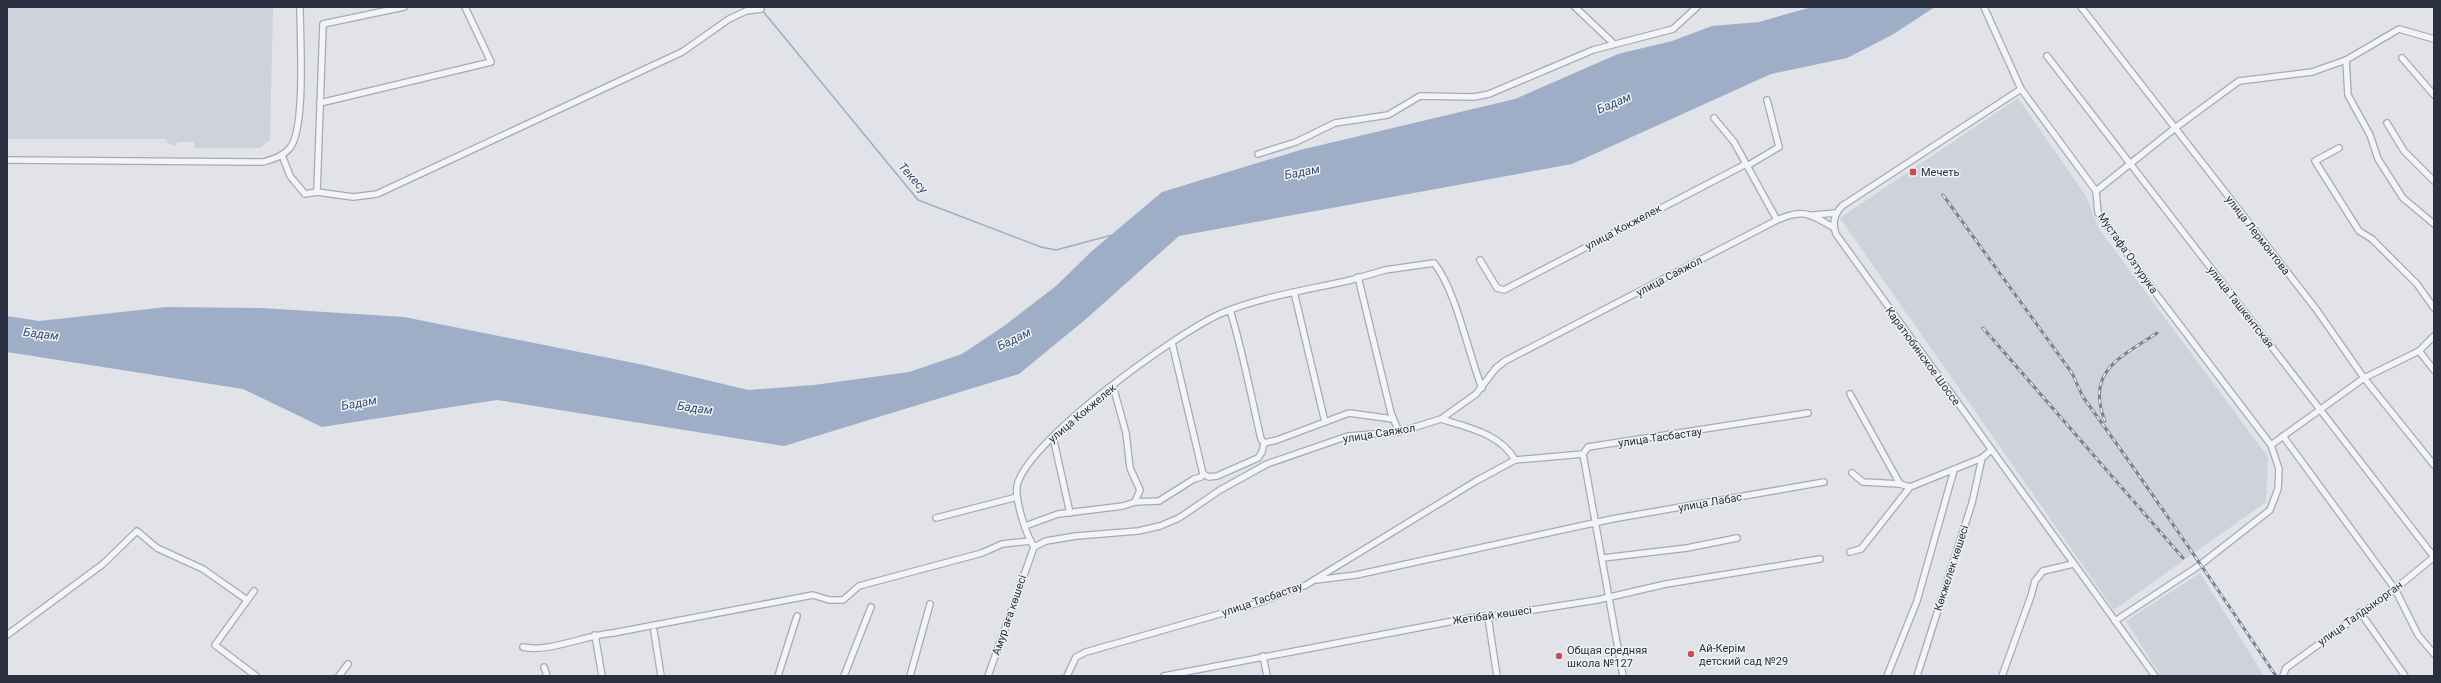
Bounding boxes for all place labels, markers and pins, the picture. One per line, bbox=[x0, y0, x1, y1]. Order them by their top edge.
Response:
place label: Мечеть bbox=[1921, 166, 1959, 179]
marker: Мечеть bbox=[1908, 167, 1918, 177]
place label: Ай-Керім детский сад №29 bbox=[1699, 642, 1788, 668]
place label: Общая средняя школа №127 bbox=[1567, 644, 1647, 670]
marker: Ай-Керім детский сад №29 bbox=[1686, 649, 1696, 659]
marker: Общая средняя школа №127 bbox=[1554, 651, 1564, 661]

